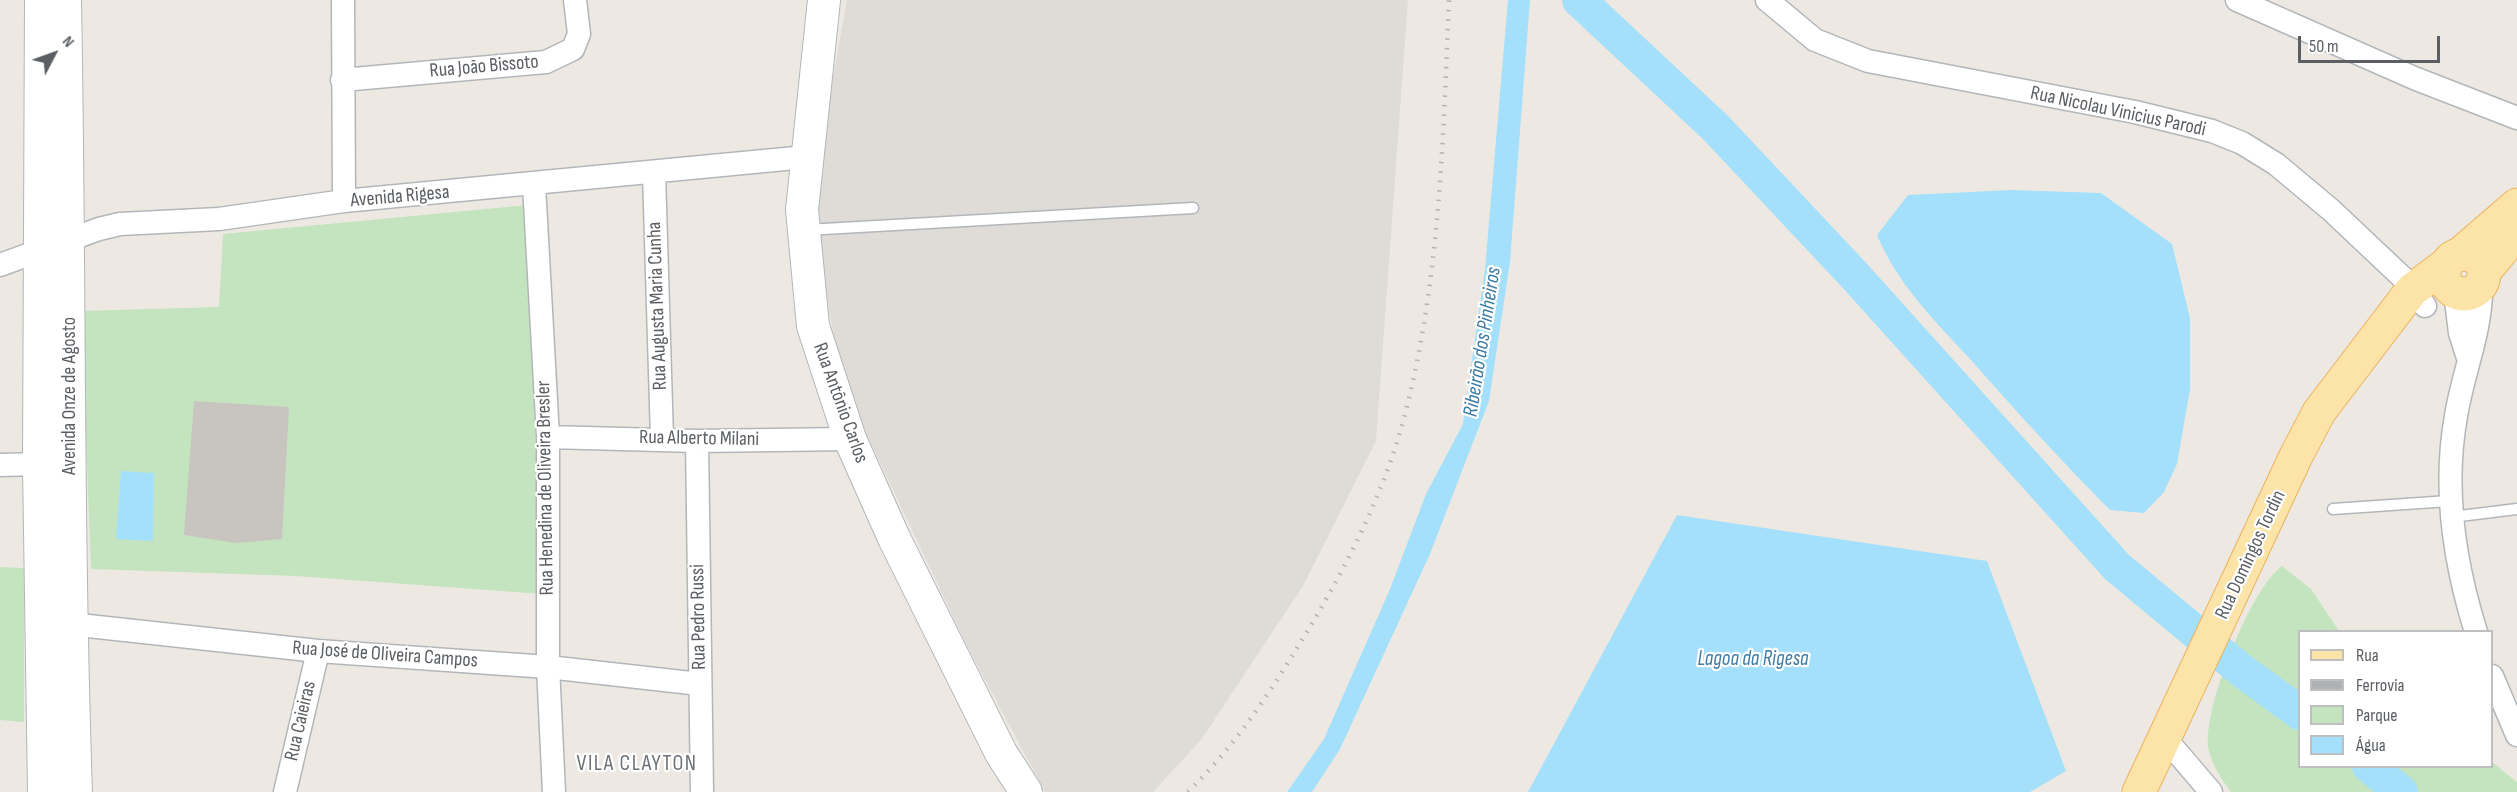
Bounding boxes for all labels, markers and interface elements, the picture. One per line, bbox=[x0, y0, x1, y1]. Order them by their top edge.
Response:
north arrow bbox=[24, 24, 84, 84]
scale bar bbox=[2301, 24, 2444, 62]
text: N bbox=[58, 32, 78, 51]
text: 50 m bbox=[2309, 36, 2339, 57]
street label: Rua João Bissoto bbox=[428, 50, 540, 84]
street label: Rua Nicolau Vinicius Parodi bbox=[2028, 82, 2208, 142]
street label: Avenida Rigesa bbox=[350, 181, 450, 213]
street label: Rua Augusta Maria Cunha bbox=[643, 221, 673, 391]
water label: Ribeirão dos Pinheiros bbox=[1459, 265, 1507, 419]
street label: Avenida Onze de Agosto bbox=[58, 317, 82, 475]
street label: Rua Antônio Carlos bbox=[807, 340, 873, 466]
street label: Rua Henedina de Oliveira Bresler bbox=[532, 380, 560, 596]
street label: Rua Alberto Milani bbox=[639, 426, 759, 452]
street label: Rua Domingos Tordin bbox=[2211, 487, 2291, 623]
street label: Rua Pedro Russi bbox=[686, 564, 712, 670]
legend bbox=[2298, 630, 2493, 768]
street label: Rua José de Oliveira Campos bbox=[291, 637, 479, 673]
text: Rua bbox=[2356, 645, 2379, 666]
water label: Lagoa da Rigesa bbox=[1697, 647, 1809, 673]
text: Ferrovia bbox=[2356, 675, 2404, 696]
street label: Rua Caieiras bbox=[280, 679, 322, 763]
text: Parque bbox=[2356, 705, 2397, 726]
text: Água bbox=[2356, 735, 2386, 756]
district label: VILA CLAYTON bbox=[576, 751, 698, 777]

